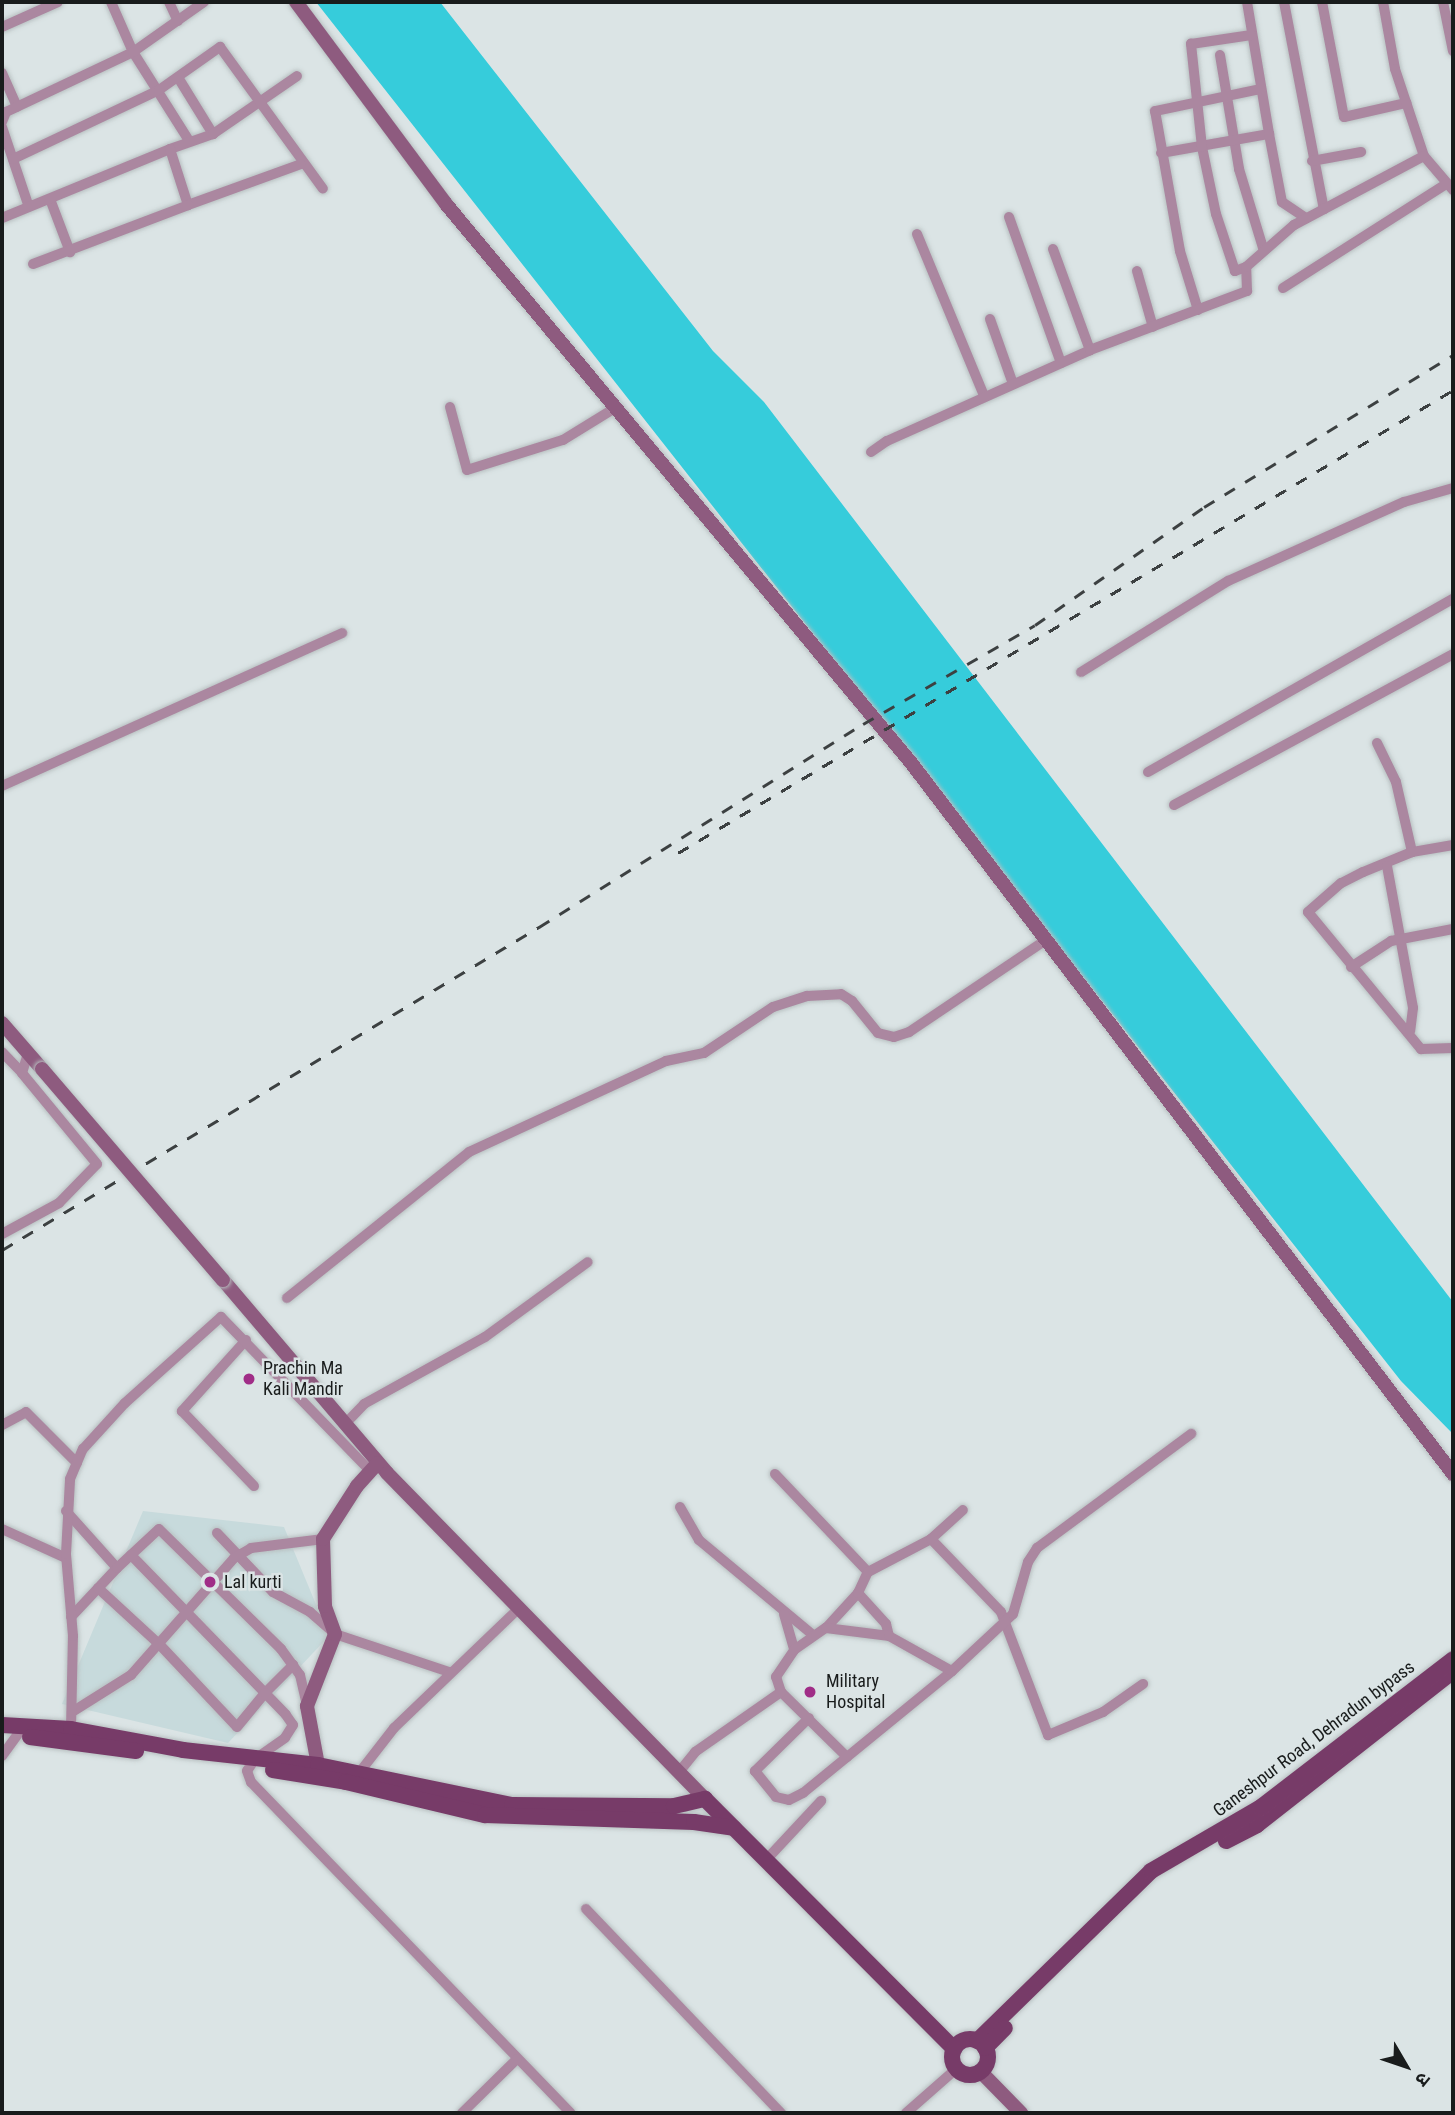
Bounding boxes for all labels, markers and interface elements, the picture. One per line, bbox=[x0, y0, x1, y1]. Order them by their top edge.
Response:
place label: Prachin Ma Kali Mandir bbox=[263, 1358, 343, 1400]
marker: Prachin Ma Kali Mandir bbox=[241, 1371, 257, 1387]
place label: Lal kurti bbox=[224, 1571, 282, 1593]
marker: Lal kurti bbox=[202, 1574, 218, 1590]
street label: Ganeshpur Road, Dehradun bypass bbox=[1209, 1656, 1419, 1822]
place label: Military Hospital bbox=[826, 1671, 885, 1714]
marker: Military Hospital bbox=[800, 1682, 820, 1702]
north arrow bbox=[1371, 2031, 1441, 2101]
text: उ bbox=[1410, 2068, 1435, 2091]

